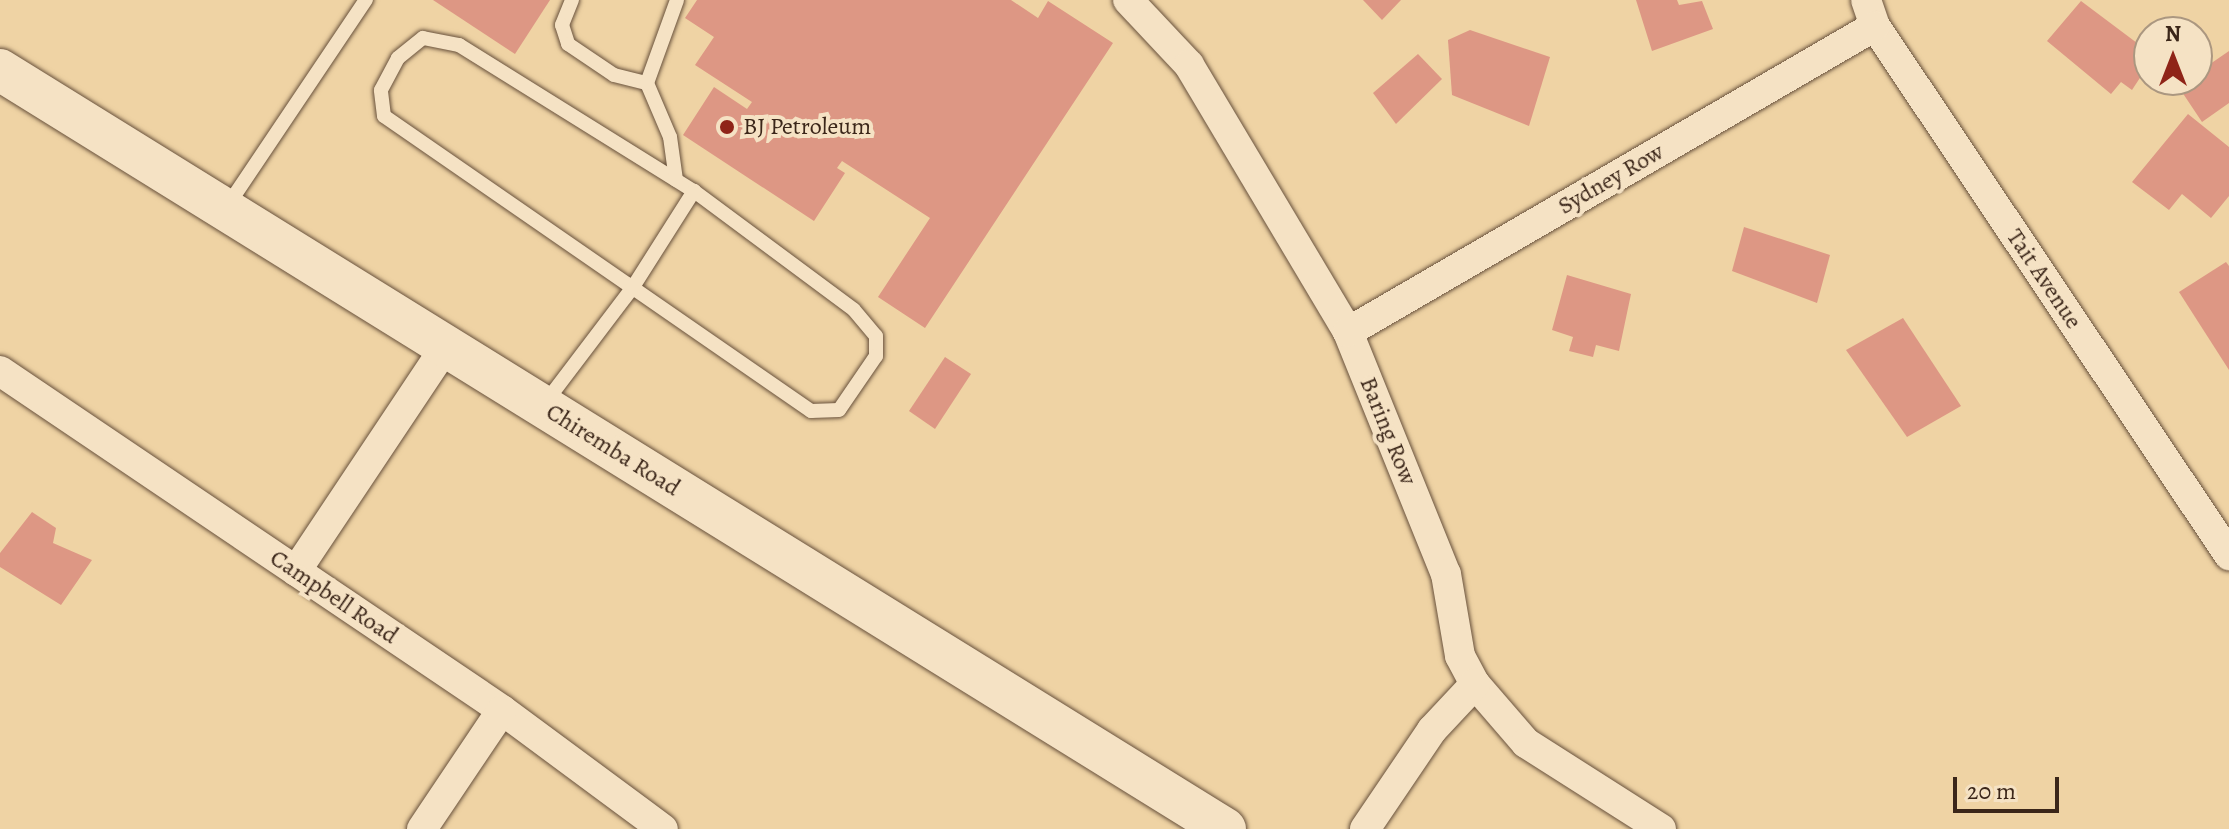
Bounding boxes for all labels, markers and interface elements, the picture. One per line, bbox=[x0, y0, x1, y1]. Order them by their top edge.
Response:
north arrow bbox=[2133, 16, 2213, 96]
text: N bbox=[2165, 19, 2181, 49]
place label: BJ Petroleum bbox=[743, 113, 871, 141]
marker: BJ Petroleum bbox=[718, 118, 736, 136]
street label: Sydney Row bbox=[1553, 137, 1669, 221]
street label: Tait Avenue bbox=[2000, 224, 2088, 334]
street label: Baring Row bbox=[1353, 373, 1423, 489]
street label: Chiremba Road bbox=[541, 397, 685, 503]
street label: Campbell Road bbox=[265, 544, 403, 650]
scale bar bbox=[1957, 761, 2063, 811]
text: 20 m bbox=[1967, 775, 2016, 807]

